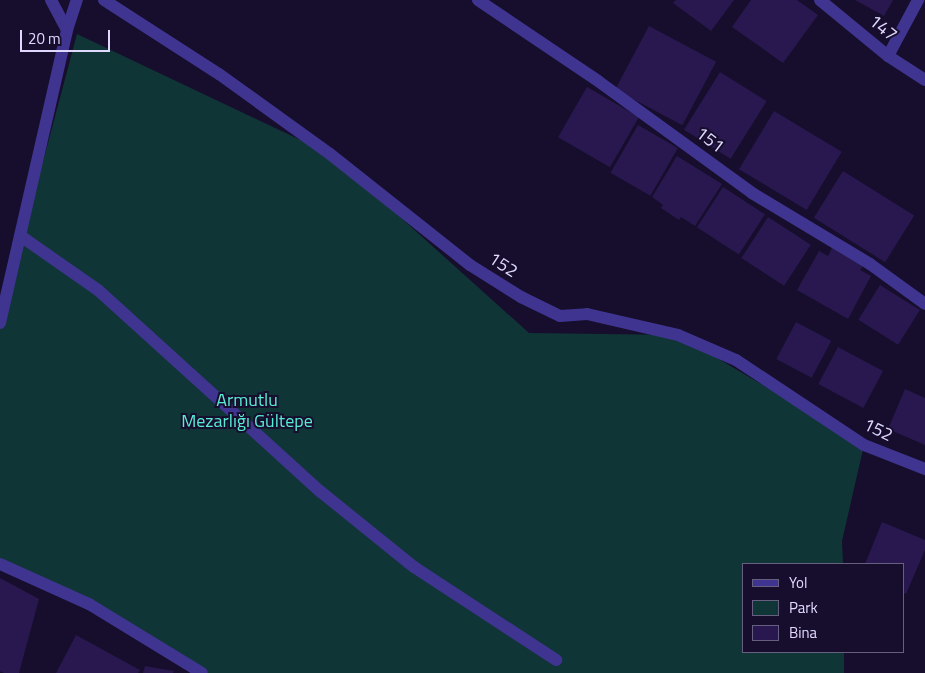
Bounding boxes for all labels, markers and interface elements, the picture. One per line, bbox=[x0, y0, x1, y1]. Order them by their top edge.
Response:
street label: 147 bbox=[864, 10, 902, 46]
scale bar bbox=[22, 20, 112, 52]
text: 20 m bbox=[28, 27, 61, 50]
street label: 151 bbox=[691, 122, 729, 158]
street label: 152 bbox=[484, 248, 522, 282]
park label: Armutlu Mezarlığı Gültepe bbox=[181, 390, 313, 432]
street label: 152 bbox=[860, 414, 896, 446]
legend bbox=[742, 563, 905, 653]
text: Yol bbox=[789, 571, 807, 594]
text: Park bbox=[789, 596, 818, 619]
text: Bina bbox=[789, 621, 817, 644]

